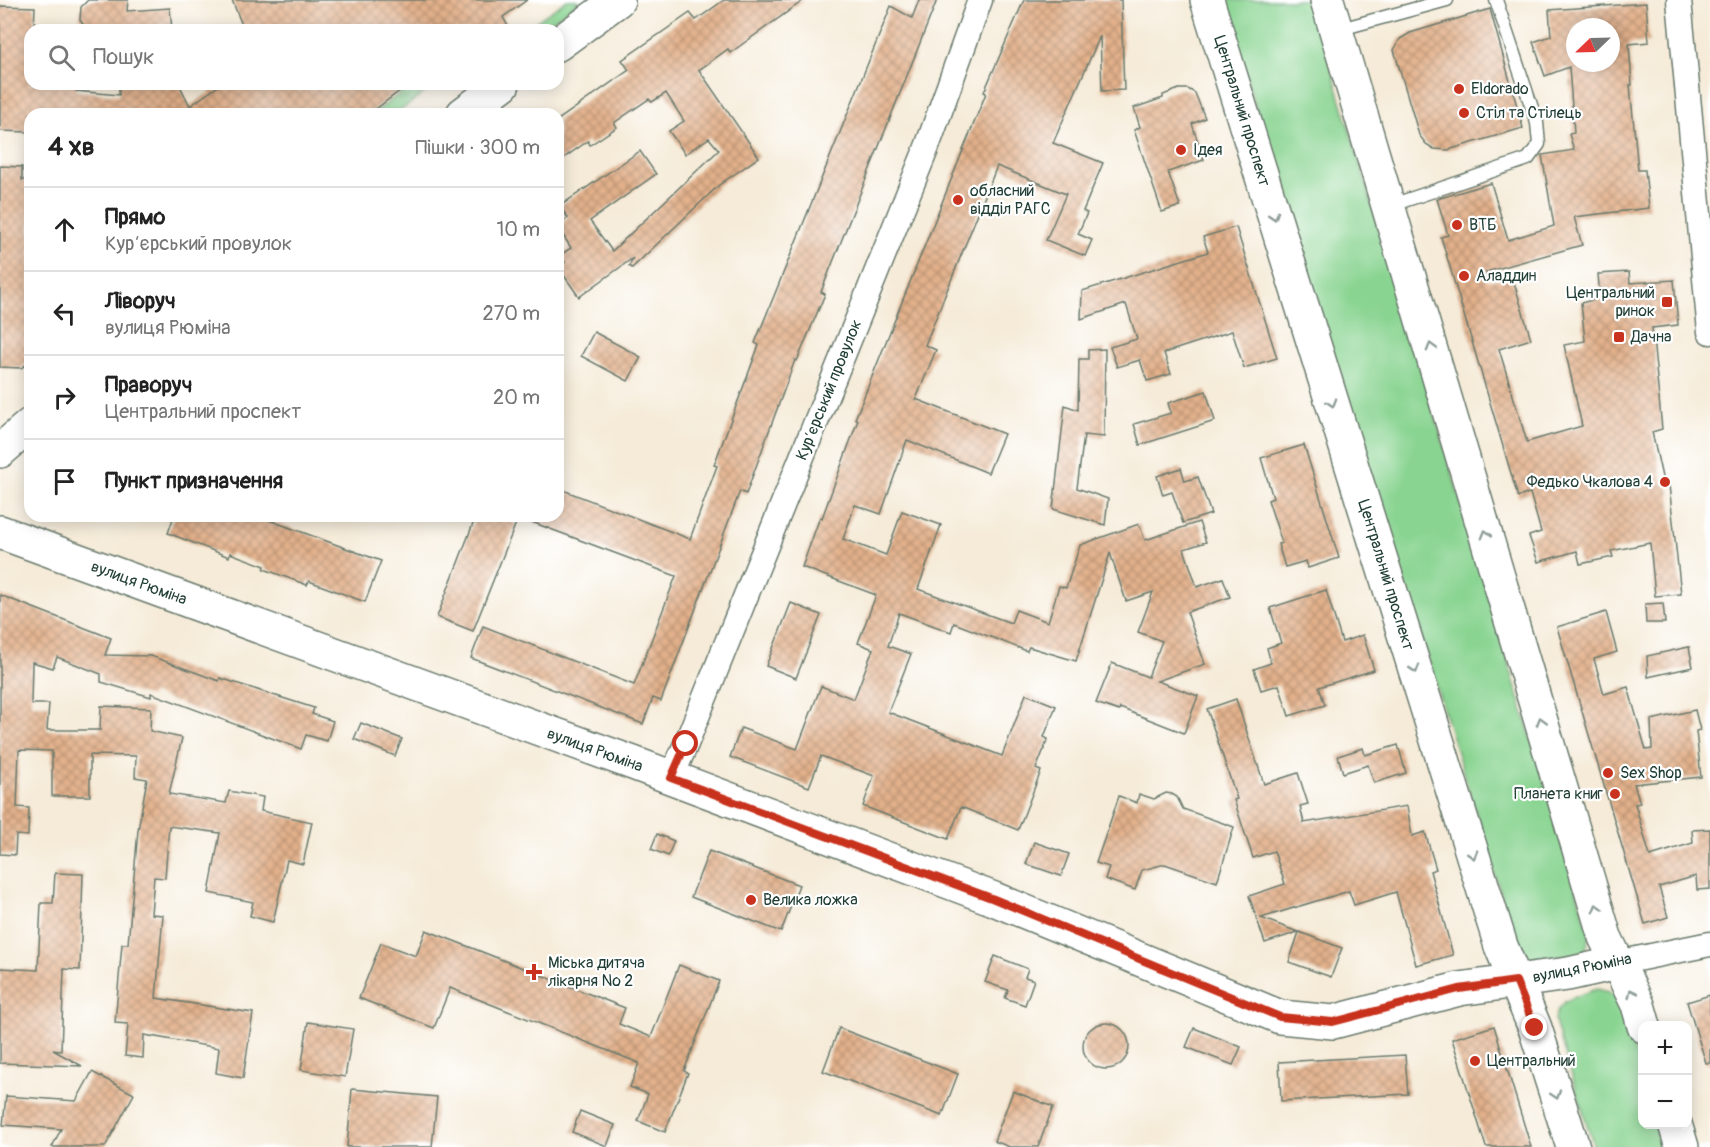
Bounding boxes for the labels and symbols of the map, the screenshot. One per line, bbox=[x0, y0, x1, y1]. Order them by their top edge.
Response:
north arrow bbox=[1566, 18, 1620, 72]
street label: Центральний проспект bbox=[1209, 33, 1275, 189]
place label: Eldorado bbox=[1471, 79, 1529, 99]
marker: Eldorado bbox=[1452, 82, 1466, 96]
place label: Стіл та Стілець bbox=[1476, 103, 1582, 123]
marker: Стіл та Стілець bbox=[1457, 106, 1471, 120]
place label: Ідея bbox=[1193, 140, 1223, 160]
marker: Ідея bbox=[1174, 143, 1188, 157]
place label: обласний відділ РАГС bbox=[970, 181, 1051, 219]
marker: обласний відділ РАГС bbox=[951, 193, 965, 207]
one-way arrow bbox=[1267, 210, 1279, 221]
place label: ВТБ bbox=[1469, 215, 1497, 235]
marker: ВТБ bbox=[1450, 218, 1464, 232]
place label: Аладдин bbox=[1476, 266, 1537, 286]
marker: Аладдин bbox=[1457, 269, 1471, 283]
place label: Центральний ринок bbox=[1566, 283, 1655, 321]
marker: Центральний ринок bbox=[1660, 295, 1674, 309]
street label: Курʼєрський провулок bbox=[792, 317, 866, 463]
place label: Дачна bbox=[1630, 327, 1672, 347]
marker: Дачна bbox=[1612, 330, 1626, 344]
one-way arrow bbox=[1425, 342, 1438, 352]
one-way arrow bbox=[1325, 397, 1337, 408]
place label: Федько Чкалова 4 bbox=[1527, 472, 1653, 492]
marker: Федько Чкалова 4 bbox=[1658, 475, 1672, 489]
street label: Центральний проспект bbox=[1353, 497, 1419, 653]
one-way arrow bbox=[1481, 529, 1493, 540]
street label: вулиця Рюміна bbox=[88, 556, 190, 610]
one-way arrow bbox=[1408, 663, 1420, 674]
one-way arrow bbox=[1536, 716, 1548, 727]
street label: вулиця Рюміна bbox=[544, 723, 646, 777]
route start bbox=[672, 730, 698, 756]
place label: Sex Shop bbox=[1620, 763, 1682, 783]
marker: Sex Shop bbox=[1601, 766, 1615, 780]
place label: Планета книг bbox=[1514, 784, 1604, 804]
marker: Планета книг bbox=[1608, 787, 1622, 801]
one-way arrow bbox=[1466, 849, 1478, 860]
place label: Велика ложка bbox=[763, 890, 858, 910]
marker: Велика ложка bbox=[744, 893, 758, 907]
one-way arrow bbox=[1592, 903, 1604, 914]
street label: вулиця Рюміна bbox=[1531, 949, 1633, 987]
place label: Міська дитяча лікарня № 2 bbox=[548, 953, 645, 991]
marker: Міська дитяча лікарня № 2 bbox=[525, 963, 543, 981]
one-way arrow bbox=[1628, 989, 1640, 1000]
route end bbox=[1521, 1014, 1547, 1040]
place label: Центральний bbox=[1487, 1051, 1576, 1071]
marker: Центральний bbox=[1468, 1054, 1482, 1068]
one-way arrow bbox=[1549, 1089, 1561, 1100]

